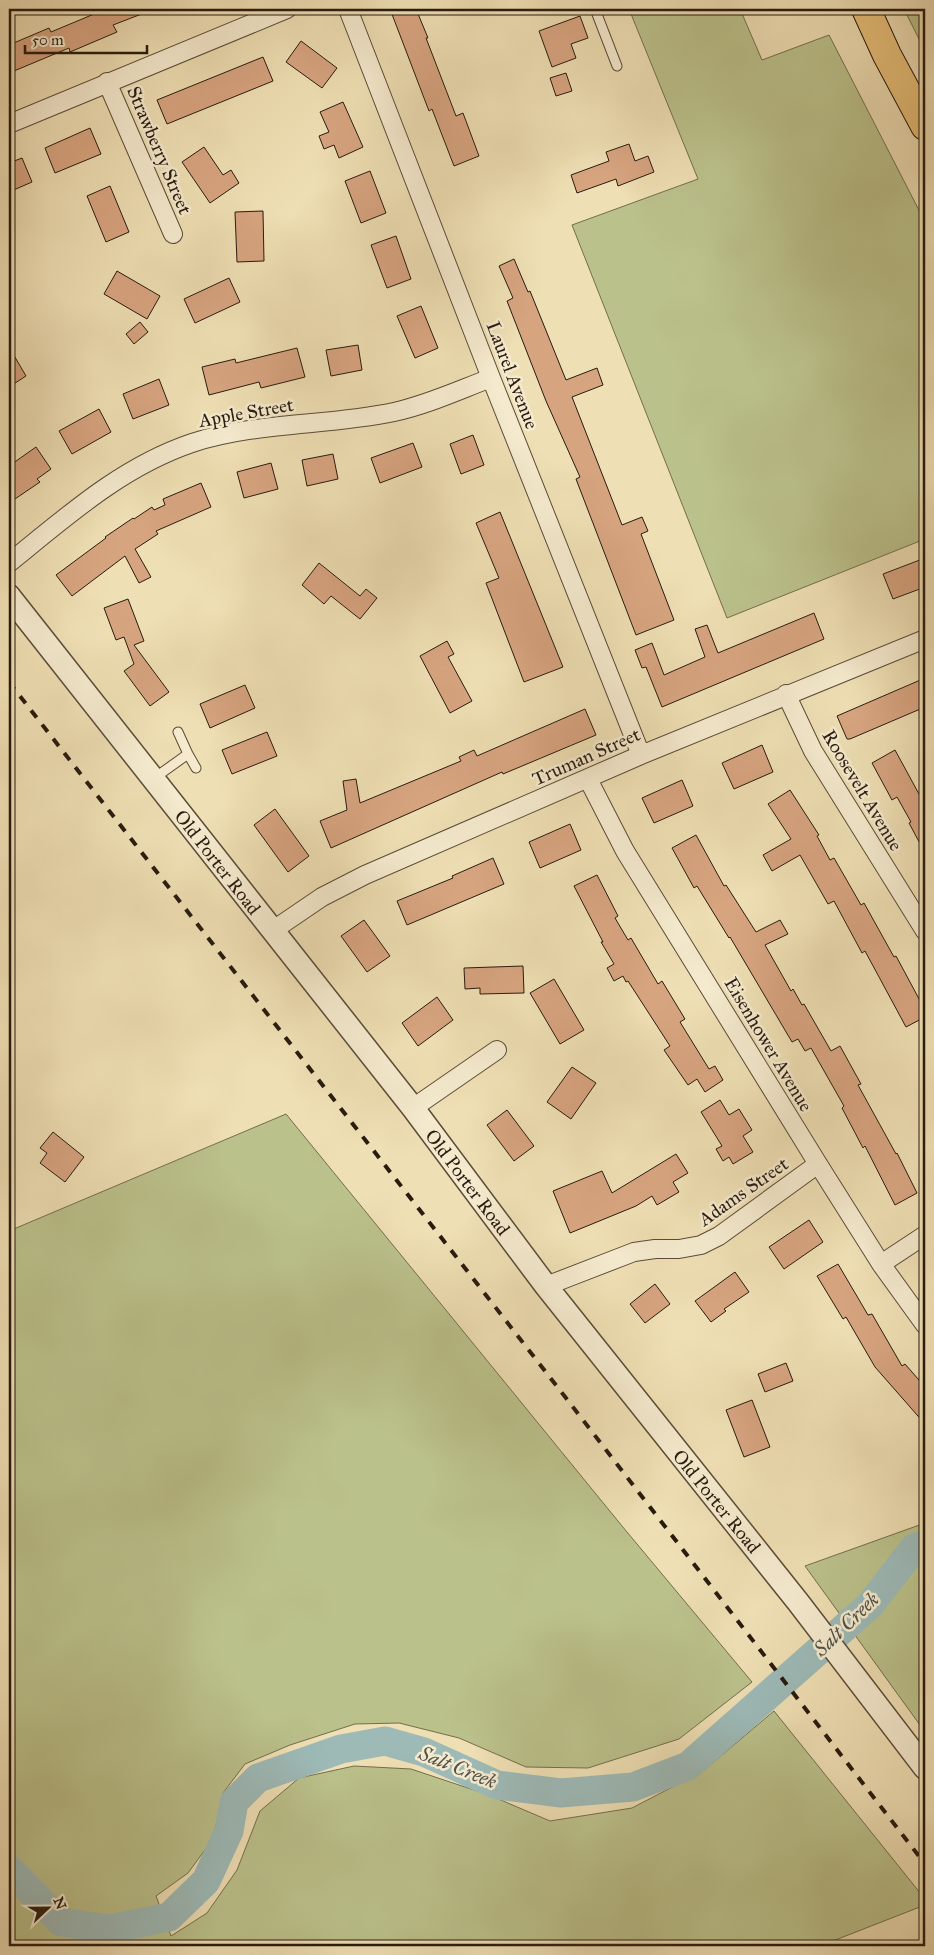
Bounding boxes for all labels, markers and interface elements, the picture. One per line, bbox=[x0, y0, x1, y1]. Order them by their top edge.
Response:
scale bar bbox=[25, 22, 148, 54]
text: 50 m bbox=[32, 31, 64, 49]
street label: Strawberry Street bbox=[122, 83, 197, 218]
street label: Laurel Avenue bbox=[481, 318, 544, 432]
street label: Apple Street bbox=[196, 393, 296, 432]
street label: Truman Street bbox=[529, 722, 644, 790]
street label: Roosevelt Avenue bbox=[817, 726, 908, 855]
street label: Old Porter Road bbox=[170, 805, 266, 920]
street label: Eisenhower Avenue bbox=[719, 973, 818, 1116]
street label: Old Porter Road bbox=[420, 1125, 515, 1240]
street label: Adams Street bbox=[693, 1152, 793, 1231]
street label: Old Porter Road bbox=[668, 1445, 766, 1558]
water label: Salt Creek bbox=[808, 1587, 884, 1662]
water label: Salt Creek bbox=[415, 1740, 500, 1793]
north arrow bbox=[22, 1882, 72, 1932]
text: N bbox=[49, 1895, 70, 1912]

